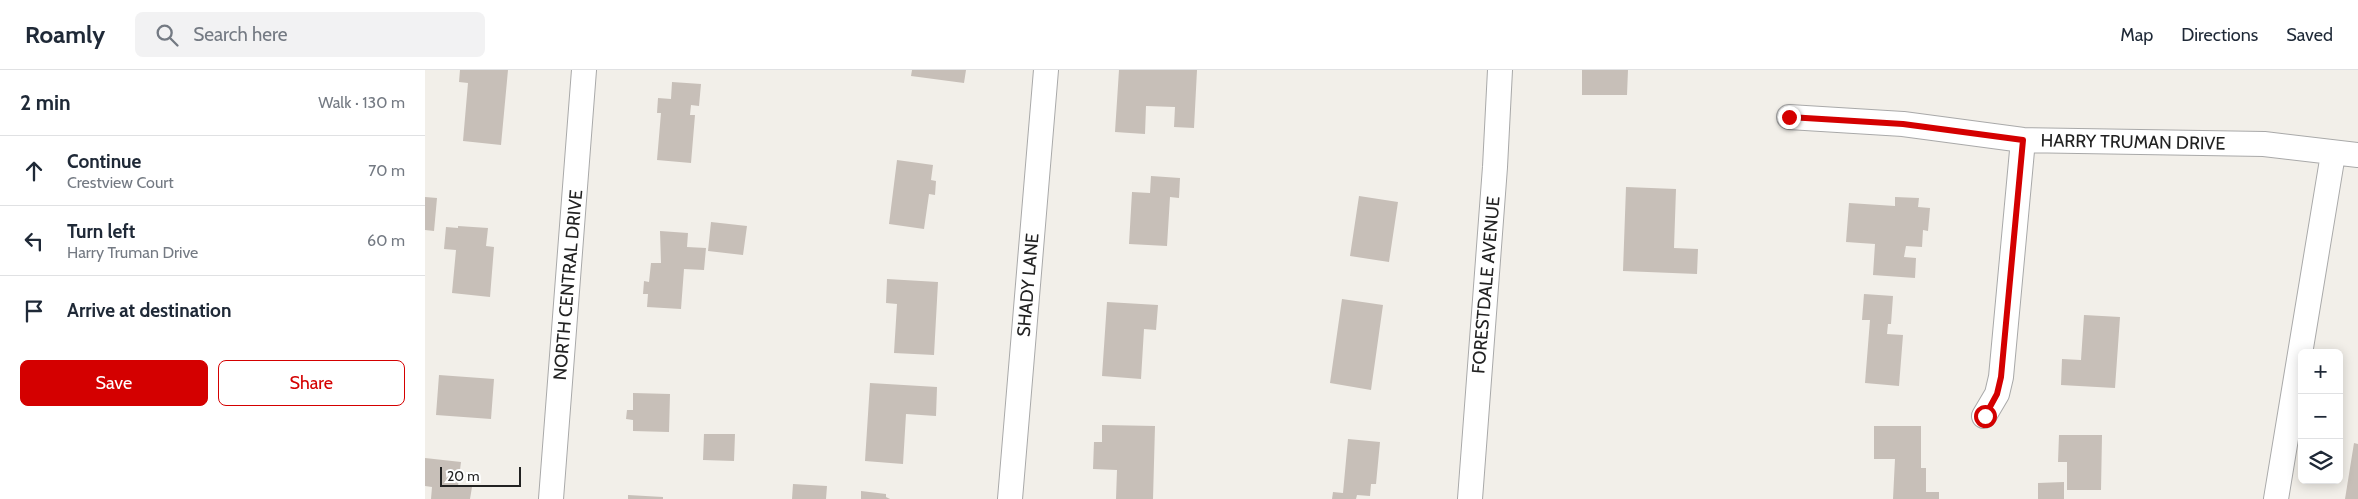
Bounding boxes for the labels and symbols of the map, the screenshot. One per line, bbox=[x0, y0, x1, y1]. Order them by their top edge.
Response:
route end bbox=[1778, 106, 1801, 129]
street label: HARRY TRUMAN DRIVE bbox=[2040, 129, 2226, 155]
street label: NORTH CENTRAL DRIVE bbox=[549, 189, 587, 381]
street label: FORESTDALE AVENUE bbox=[1467, 195, 1505, 375]
street label: SHADY LANE bbox=[1013, 232, 1043, 338]
route start bbox=[1974, 405, 1997, 428]
scale bar bbox=[440, 464, 521, 487]

